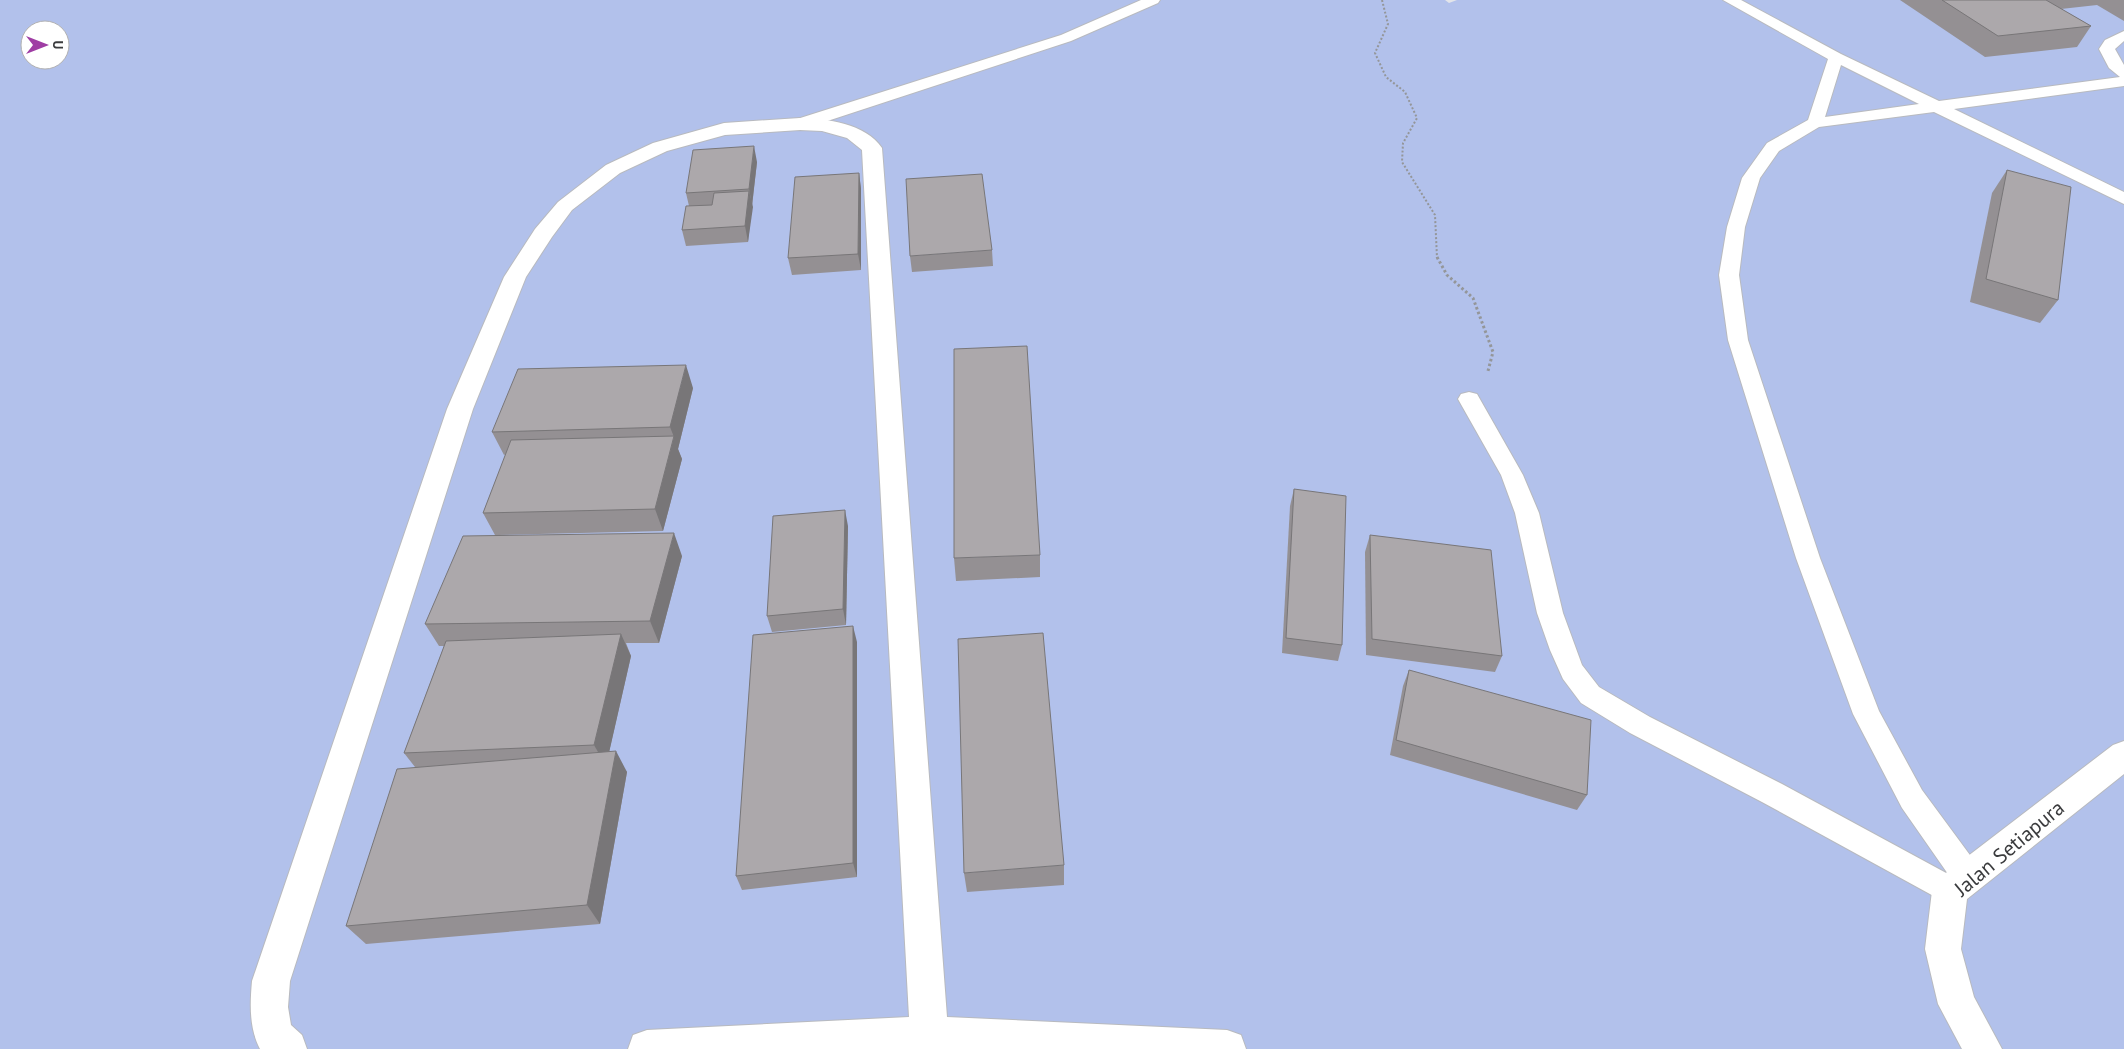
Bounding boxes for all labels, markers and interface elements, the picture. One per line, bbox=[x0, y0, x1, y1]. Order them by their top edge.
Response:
north arrow bbox=[20, 20, 70, 70]
text: U bbox=[49, 41, 67, 49]
street label: Jalan Setiapura bbox=[1948, 794, 2070, 902]

